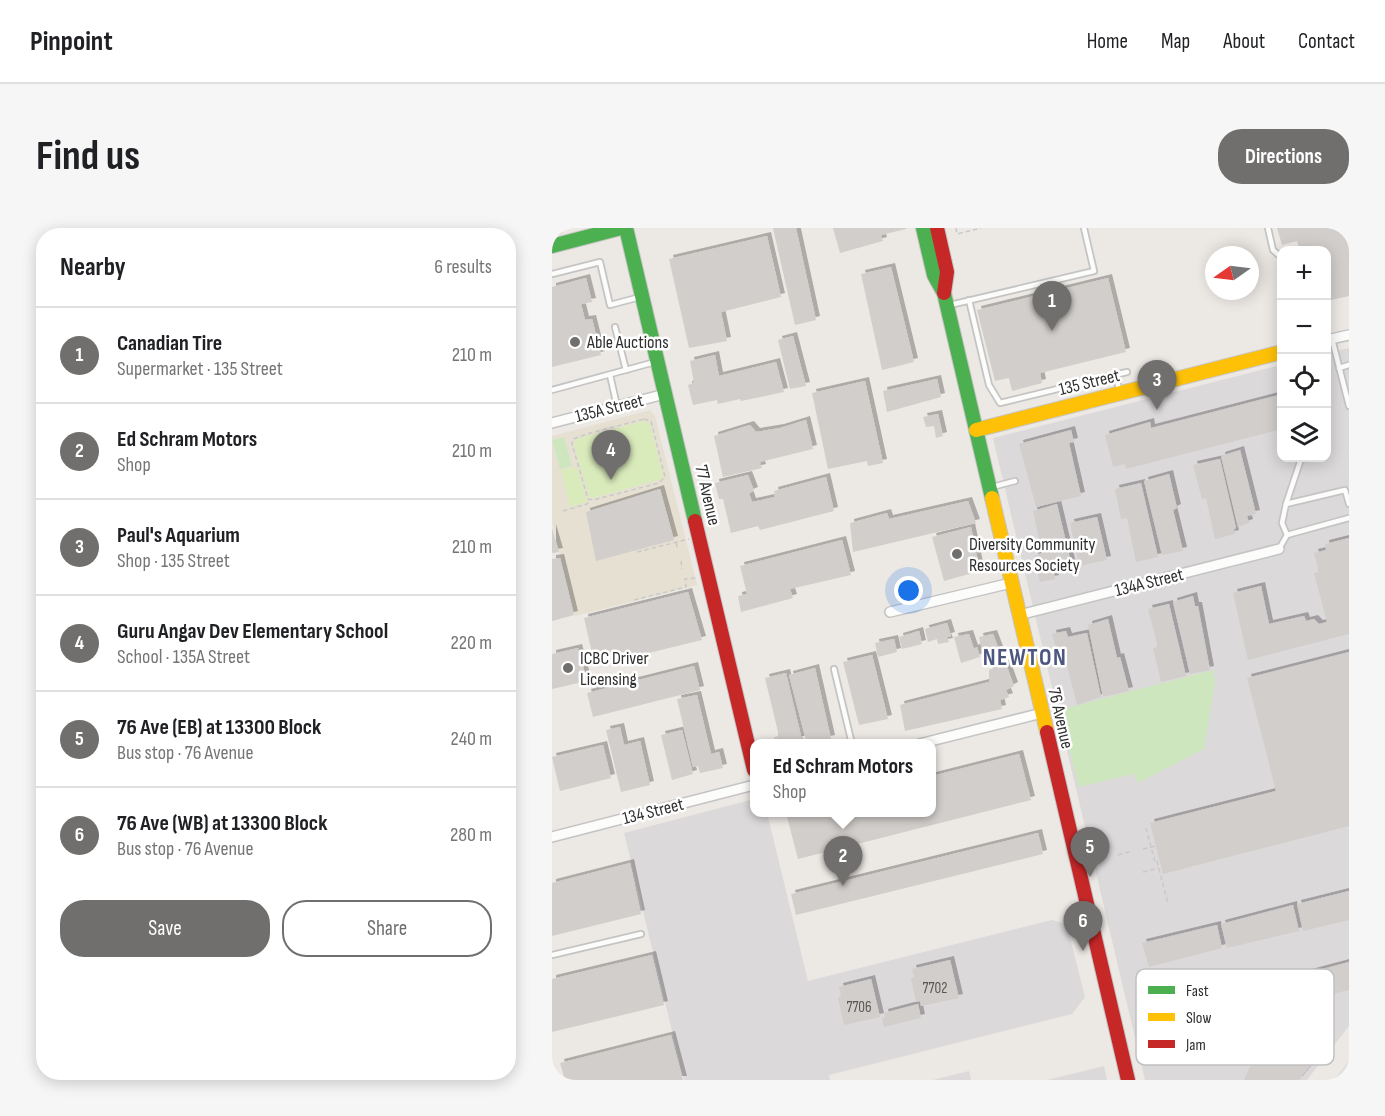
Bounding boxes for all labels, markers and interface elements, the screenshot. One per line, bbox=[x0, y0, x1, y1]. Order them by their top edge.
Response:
text: Pinpoint bbox=[30, 25, 113, 58]
text: Home bbox=[1087, 29, 1128, 54]
text: Map bbox=[1161, 29, 1190, 54]
text: About bbox=[1223, 29, 1265, 54]
text: Contact bbox=[1298, 29, 1355, 54]
button: Directions bbox=[1218, 129, 1349, 184]
text: Find us bbox=[36, 131, 140, 182]
north arrow bbox=[1205, 246, 1259, 300]
map controls bbox=[1277, 246, 1331, 462]
button: + bbox=[1277, 246, 1331, 300]
text: Nearby bbox=[60, 252, 126, 283]
text: 6 results bbox=[434, 255, 492, 279]
pin: 1 bbox=[1032, 282, 1072, 331]
button: − bbox=[1277, 300, 1331, 354]
text: Canadian Tire bbox=[117, 330, 222, 357]
place label: Able Auctions bbox=[586, 332, 669, 353]
marker: Able Auctions bbox=[568, 335, 582, 349]
text: 1 bbox=[76, 343, 83, 367]
text: 210 m bbox=[452, 343, 492, 367]
button: locate bbox=[1277, 354, 1331, 408]
text: Supermarket · 135 Street bbox=[117, 357, 283, 381]
pin: 3 bbox=[1138, 360, 1176, 410]
street label: 135 Street bbox=[1057, 365, 1122, 400]
street label: 135A Street bbox=[573, 390, 646, 427]
button: layers bbox=[1277, 408, 1331, 462]
text: Ed Schram Motors bbox=[117, 426, 257, 453]
pin: 4 bbox=[592, 430, 630, 480]
text: 2 bbox=[75, 439, 84, 463]
text: 210 m bbox=[452, 439, 492, 463]
text: Shop bbox=[117, 453, 151, 477]
street label: 77 Avenue bbox=[690, 463, 725, 527]
text: Paul's Aquarium bbox=[117, 522, 240, 549]
place label: Diversity Community Resources Society bbox=[969, 534, 1096, 576]
text: 3 bbox=[75, 535, 84, 559]
text: 210 m bbox=[452, 535, 492, 559]
marker: Diversity Community Resources Society bbox=[950, 547, 964, 561]
text: Shop · 135 Street bbox=[117, 549, 230, 573]
street label: 134A Street bbox=[1113, 564, 1186, 601]
your location bbox=[894, 576, 923, 605]
text: Guru Angav Dev Elementary School bbox=[117, 618, 388, 645]
text: 4 bbox=[75, 631, 84, 655]
text: 220 m bbox=[451, 631, 492, 655]
district label: NEWTON bbox=[983, 643, 1067, 672]
text: School · 135A Street bbox=[117, 645, 250, 669]
place label: ICBC Driver Licensing bbox=[580, 648, 649, 690]
marker: ICBC Driver Licensing bbox=[561, 661, 575, 675]
street label: 76 Avenue bbox=[1043, 686, 1078, 751]
text: 76 Ave (EB) at 13300 Block bbox=[117, 714, 321, 741]
text: 5 bbox=[75, 727, 84, 751]
text: 240 m bbox=[451, 727, 492, 751]
popup bbox=[750, 739, 936, 817]
text: Bus stop · 76 Avenue bbox=[117, 741, 253, 765]
text: Ed Schram Motors bbox=[773, 753, 913, 780]
text: Shop bbox=[773, 780, 807, 804]
street label: 134 Street bbox=[620, 794, 686, 829]
text: 76 Ave (WB) at 13300 Block bbox=[117, 810, 327, 837]
text: 6 bbox=[75, 823, 84, 847]
text: 280 m bbox=[450, 823, 492, 847]
pin: 5 bbox=[1070, 828, 1110, 877]
pin: 2 bbox=[824, 836, 862, 886]
text: Bus stop · 76 Avenue bbox=[117, 837, 253, 861]
button: Save bbox=[60, 900, 270, 957]
button: Share bbox=[282, 900, 492, 957]
pin: 6 bbox=[1064, 902, 1102, 951]
legend bbox=[1136, 969, 1334, 1065]
house number: 7702 bbox=[923, 979, 947, 998]
text: Fast bbox=[1186, 982, 1209, 1001]
house number: 7706 bbox=[846, 998, 872, 1017]
text: Slow bbox=[1186, 1009, 1211, 1028]
text: Jam bbox=[1185, 1036, 1206, 1055]

